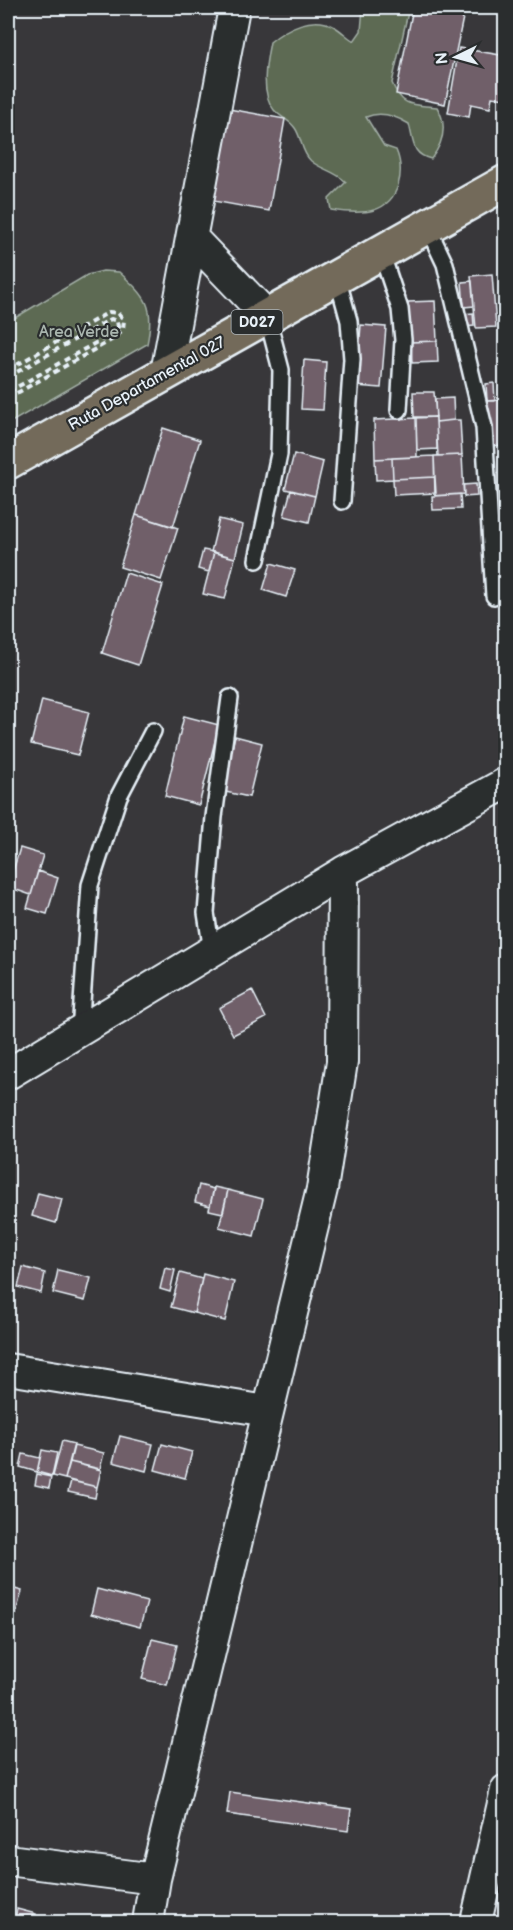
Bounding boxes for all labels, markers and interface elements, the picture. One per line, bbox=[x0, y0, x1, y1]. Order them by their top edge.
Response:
north arrow bbox=[426, 27, 486, 87]
text: N bbox=[433, 51, 453, 65]
road number: D027 bbox=[232, 310, 282, 334]
park label: Area Verde bbox=[39, 323, 119, 342]
street label: Ruta Departamental 027 bbox=[65, 333, 229, 435]

